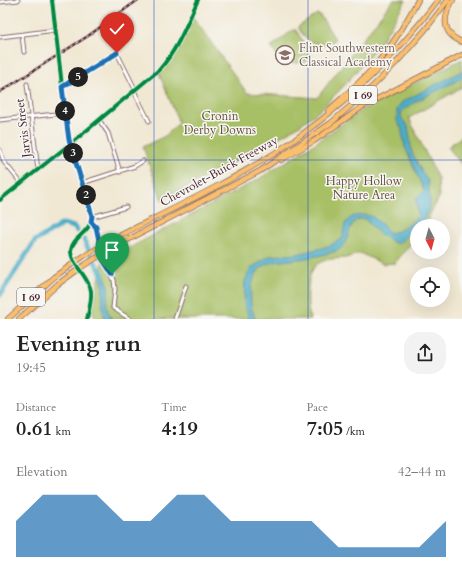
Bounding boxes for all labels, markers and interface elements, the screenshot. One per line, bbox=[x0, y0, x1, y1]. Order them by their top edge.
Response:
pin bbox=[100, 12, 134, 53]
icon: check bbox=[106, 18, 128, 40]
place label: Flint Southwestern Classical Academy bbox=[299, 40, 395, 70]
school or university icon: Flint Southwestern Classical Academy bbox=[274, 44, 296, 66]
pin: 5 bbox=[68, 67, 88, 87]
text: 5 bbox=[75, 69, 81, 84]
road number: I 69 bbox=[349, 86, 377, 104]
street label: Jarvis Street bbox=[11, 97, 35, 160]
pin: 4 bbox=[55, 101, 75, 121]
text: 4 bbox=[62, 103, 68, 118]
park label: Cronin Derby Downs bbox=[184, 108, 256, 138]
street label: Chevrolet-Buick Freeway bbox=[157, 132, 281, 210]
pin: 3 bbox=[63, 143, 83, 163]
text: 3 bbox=[70, 145, 76, 160]
park label: Happy Hollow Nature Area bbox=[326, 173, 403, 203]
pin: 2 bbox=[76, 185, 96, 205]
text: 2 bbox=[83, 187, 89, 202]
north arrow bbox=[410, 219, 450, 259]
map controls bbox=[410, 219, 450, 307]
pin bbox=[95, 233, 129, 274]
icon: arrive bbox=[101, 239, 123, 261]
button: locate bbox=[410, 267, 450, 307]
road number: I 69 bbox=[17, 288, 45, 306]
text: Evening run bbox=[16, 329, 141, 359]
button: share bbox=[404, 332, 446, 374]
text: 19:45 bbox=[16, 359, 46, 377]
text: Distance bbox=[16, 400, 56, 415]
text: Time bbox=[161, 400, 187, 415]
text: Pace bbox=[307, 400, 328, 415]
text: 0.61 bbox=[16, 415, 53, 442]
text: 4:19 bbox=[161, 415, 198, 442]
text: 7:05 bbox=[307, 415, 343, 442]
text: km bbox=[53, 424, 71, 439]
text: /km bbox=[343, 424, 365, 439]
text: Elevation bbox=[16, 463, 68, 481]
text: 42–44 m bbox=[398, 463, 446, 481]

